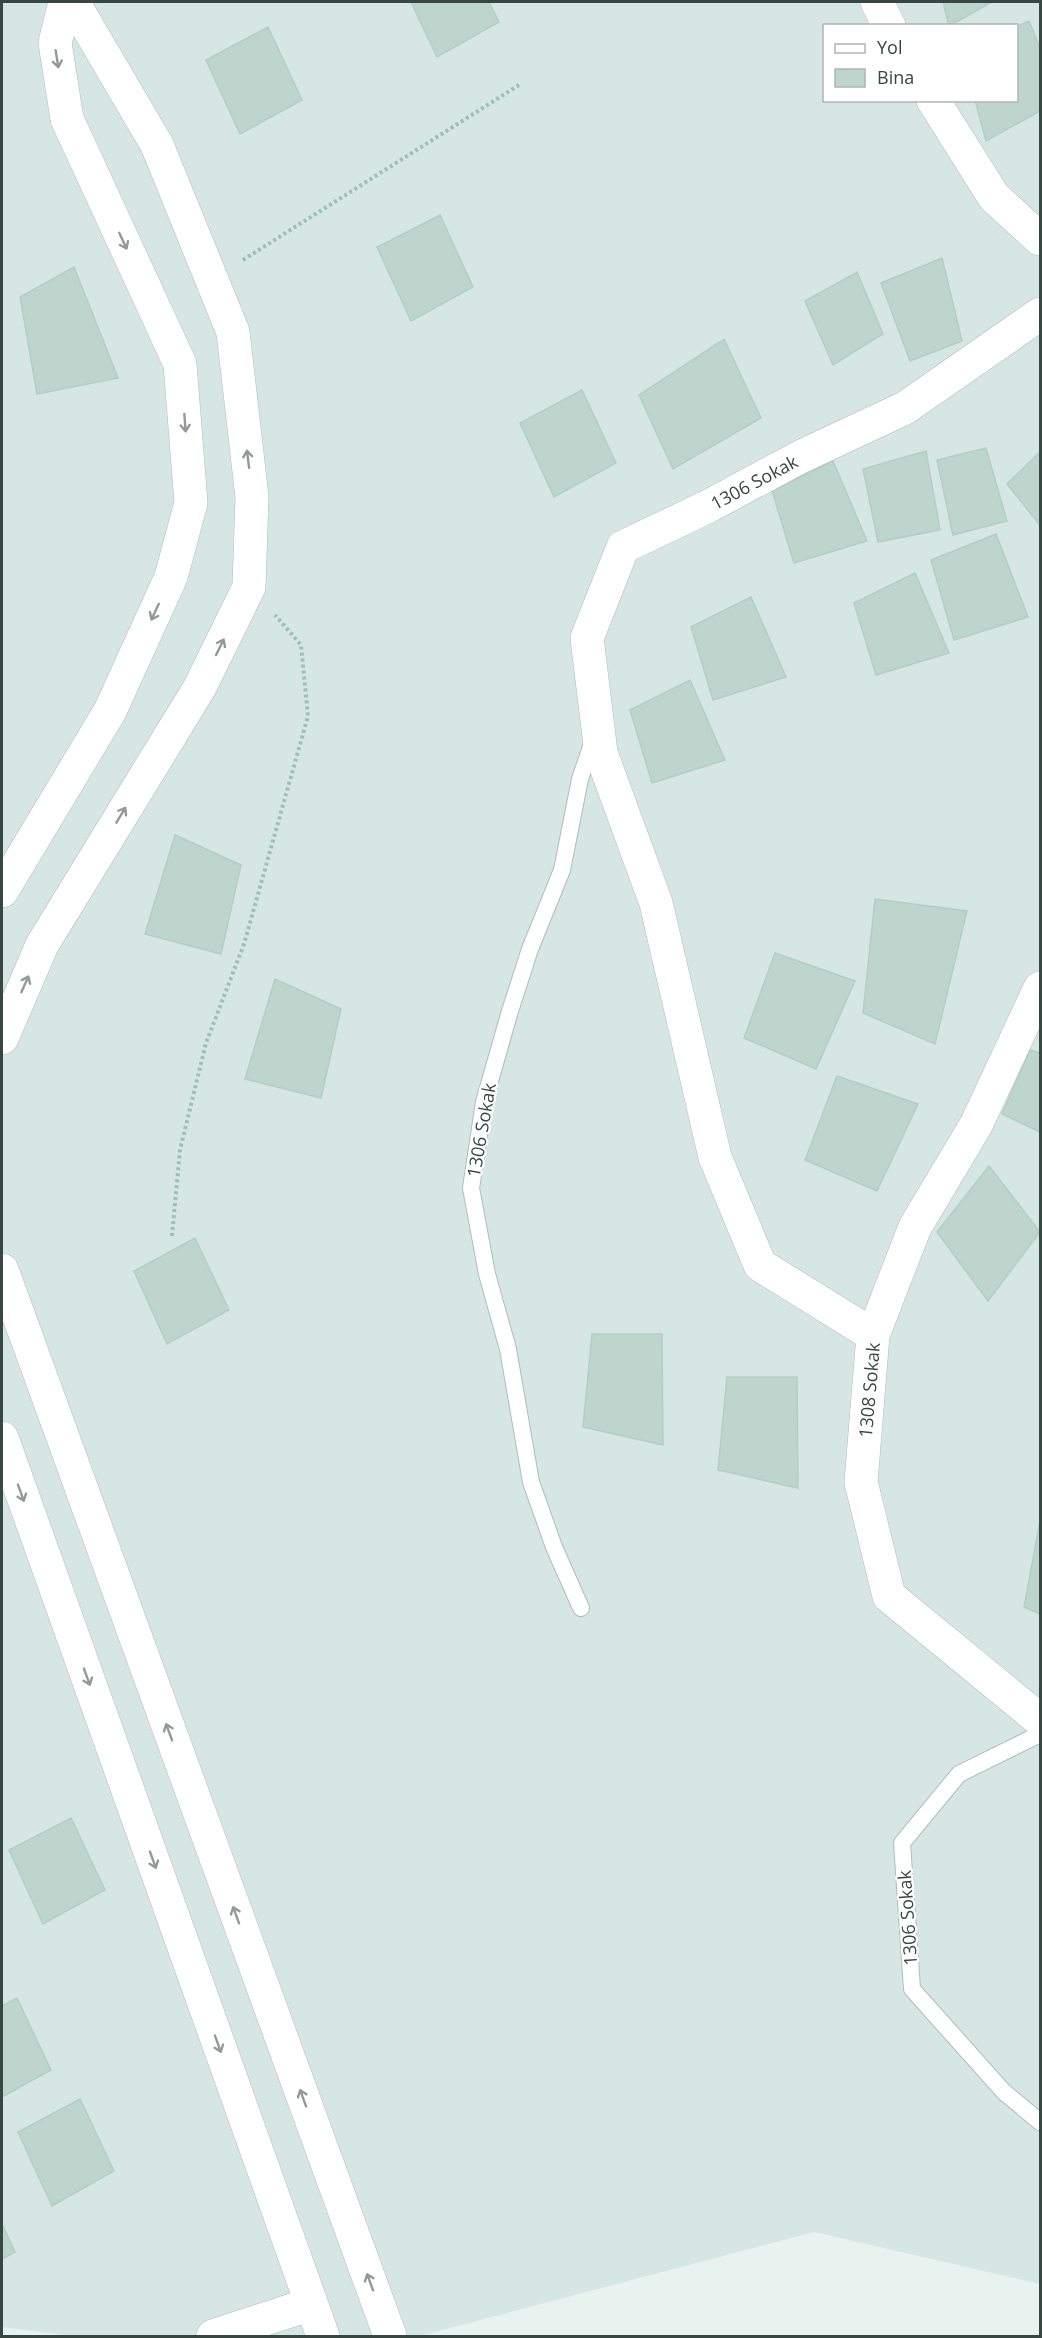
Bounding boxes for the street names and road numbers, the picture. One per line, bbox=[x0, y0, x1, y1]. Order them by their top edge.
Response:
street label: 1306 Sokak bbox=[706, 449, 802, 515]
street label: 1306 Sokak bbox=[461, 1080, 501, 1179]
street label: 1308 Sokak bbox=[853, 1341, 885, 1439]
street label: 1306 Sokak bbox=[892, 1869, 922, 1966]

